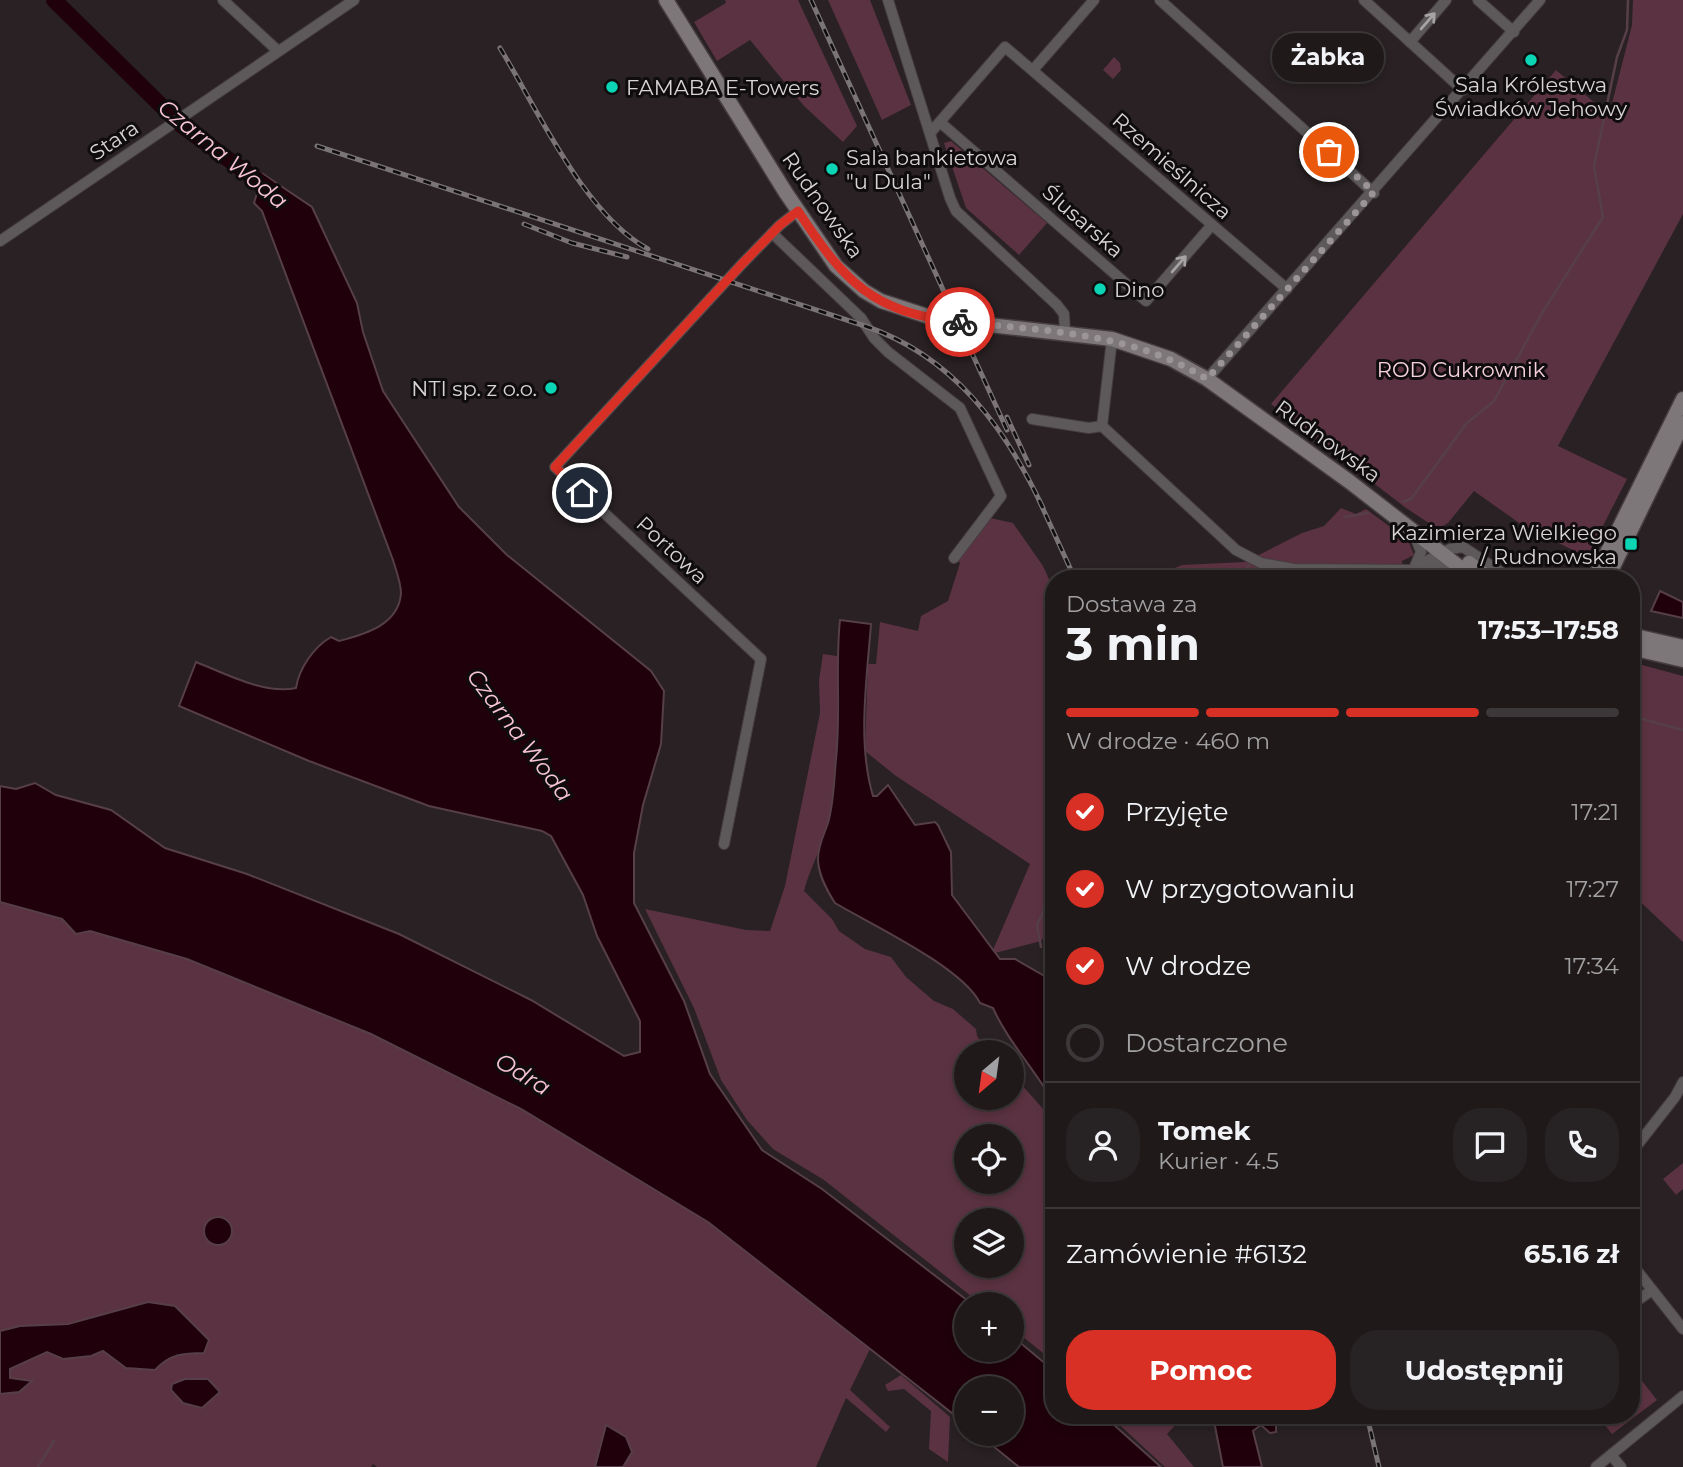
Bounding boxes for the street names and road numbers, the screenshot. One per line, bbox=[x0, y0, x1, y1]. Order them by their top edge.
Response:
street label: Rzemieślnicza bbox=[1107, 108, 1237, 224]
street label: Stara bbox=[85, 115, 143, 165]
street label: Rudnowska bbox=[777, 147, 869, 263]
street label: Ślusarska bbox=[1038, 179, 1128, 263]
street label: Rudnowska bbox=[1271, 394, 1385, 488]
street label: Portowa bbox=[631, 511, 713, 589]

